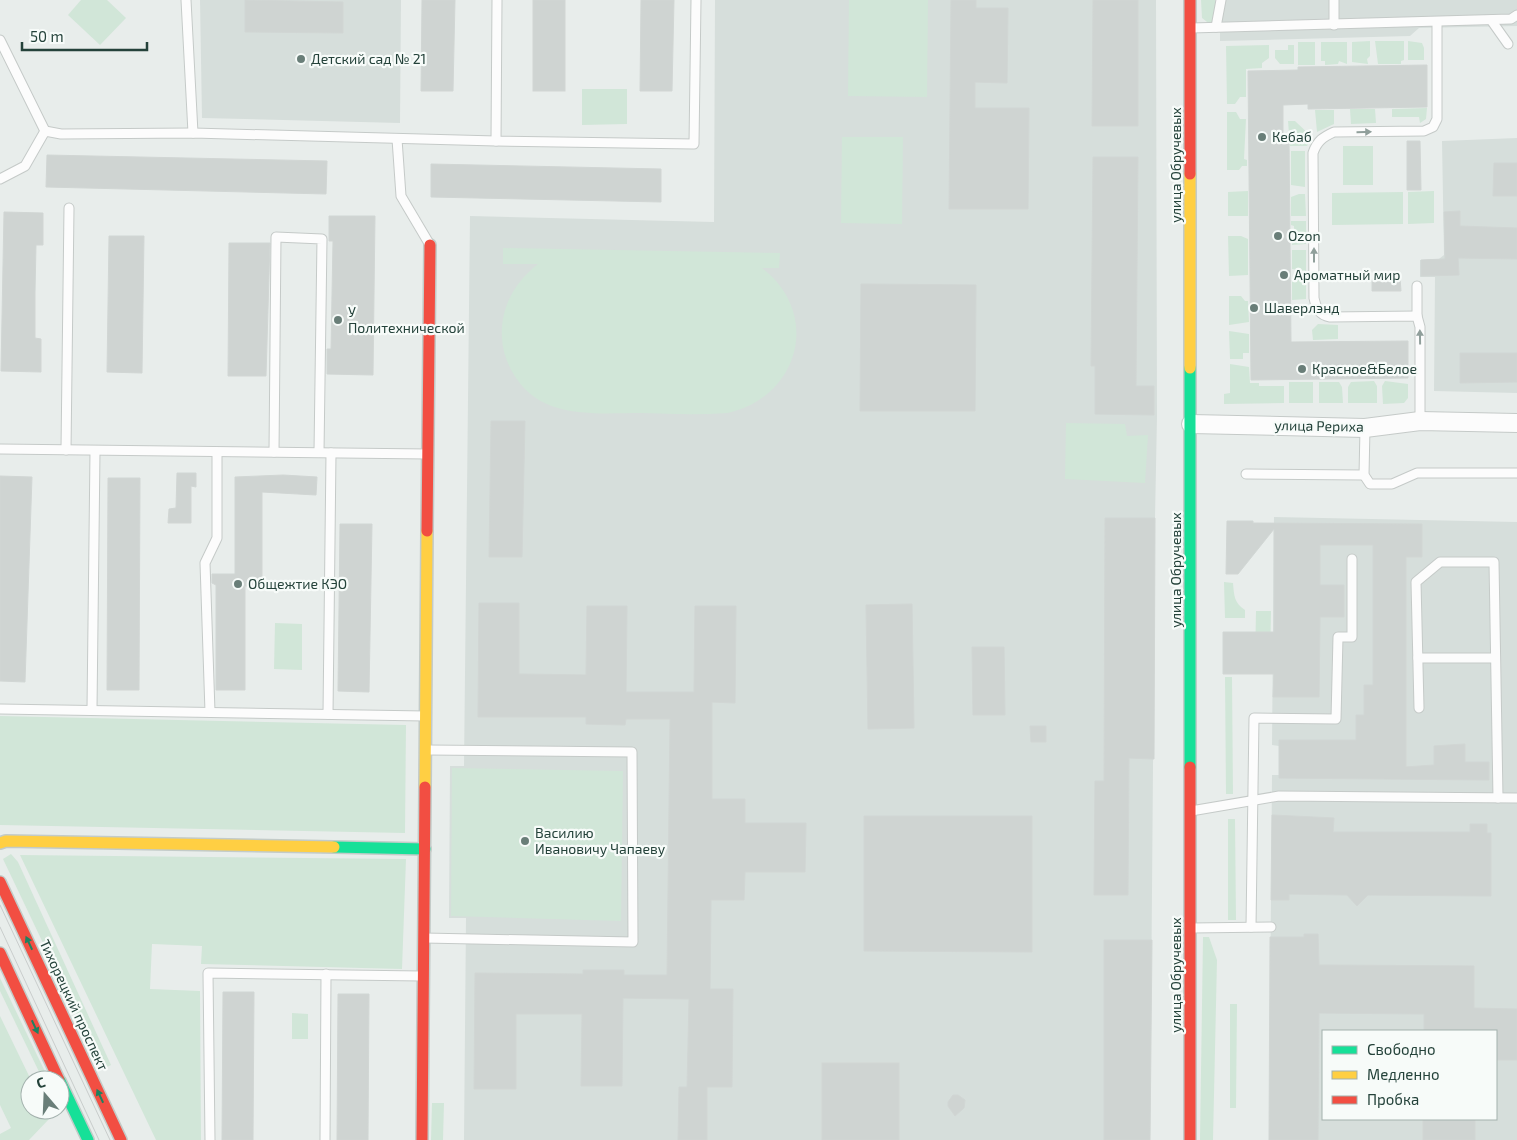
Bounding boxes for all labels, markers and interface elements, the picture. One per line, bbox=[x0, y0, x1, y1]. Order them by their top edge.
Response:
scale bar bbox=[22, 20, 148, 52]
text: 50 m bbox=[30, 27, 64, 45]
place label: Детский сад № 21 bbox=[311, 50, 426, 67]
marker: Детский сад № 21 bbox=[295, 53, 307, 65]
street label: улица Обручевых bbox=[1167, 107, 1184, 223]
place label: Кебаб bbox=[1272, 128, 1312, 145]
one-way arrow bbox=[1356, 128, 1372, 136]
marker: Кебаб bbox=[1256, 131, 1268, 143]
place label: Ozon bbox=[1288, 227, 1321, 244]
marker: Ozon bbox=[1272, 230, 1284, 242]
one-way arrow bbox=[1310, 246, 1318, 262]
place label: Ароматный мир bbox=[1294, 266, 1400, 283]
marker: Ароматный мир bbox=[1278, 269, 1290, 281]
place label: Шаверлэнд bbox=[1264, 299, 1340, 316]
marker: Шаверлэнд bbox=[1248, 302, 1260, 314]
place label: У Политехнической bbox=[348, 303, 465, 336]
marker: У Политехнической bbox=[332, 314, 344, 326]
one-way arrow bbox=[1416, 329, 1424, 345]
place label: Красное&Белое bbox=[1312, 360, 1417, 377]
marker: Красное&Белое bbox=[1296, 363, 1308, 375]
street label: улица Рериха bbox=[1274, 416, 1364, 435]
street label: улица Обручевых bbox=[1167, 512, 1184, 628]
place label: Общежтие КЭО bbox=[248, 575, 347, 592]
marker: Общежтие КЭО bbox=[232, 578, 244, 590]
place label: Василию Ивановичу Чапаеву bbox=[535, 824, 666, 857]
marker: Василию Ивановичу Чапаеву bbox=[519, 835, 531, 847]
street label: улица Обручевых bbox=[1167, 917, 1184, 1033]
one-way arrow bbox=[24, 936, 32, 950]
street label: Тихорецкий проспект bbox=[37, 937, 112, 1073]
one-way arrow bbox=[31, 1020, 39, 1034]
legend bbox=[1322, 1030, 1497, 1120]
text: Свободно bbox=[1367, 1040, 1436, 1058]
text: Медленно bbox=[1367, 1065, 1440, 1083]
north arrow bbox=[20, 1070, 70, 1120]
text: С bbox=[34, 1073, 47, 1092]
one-way arrow bbox=[95, 1089, 103, 1103]
text: Пробка bbox=[1367, 1090, 1419, 1108]

